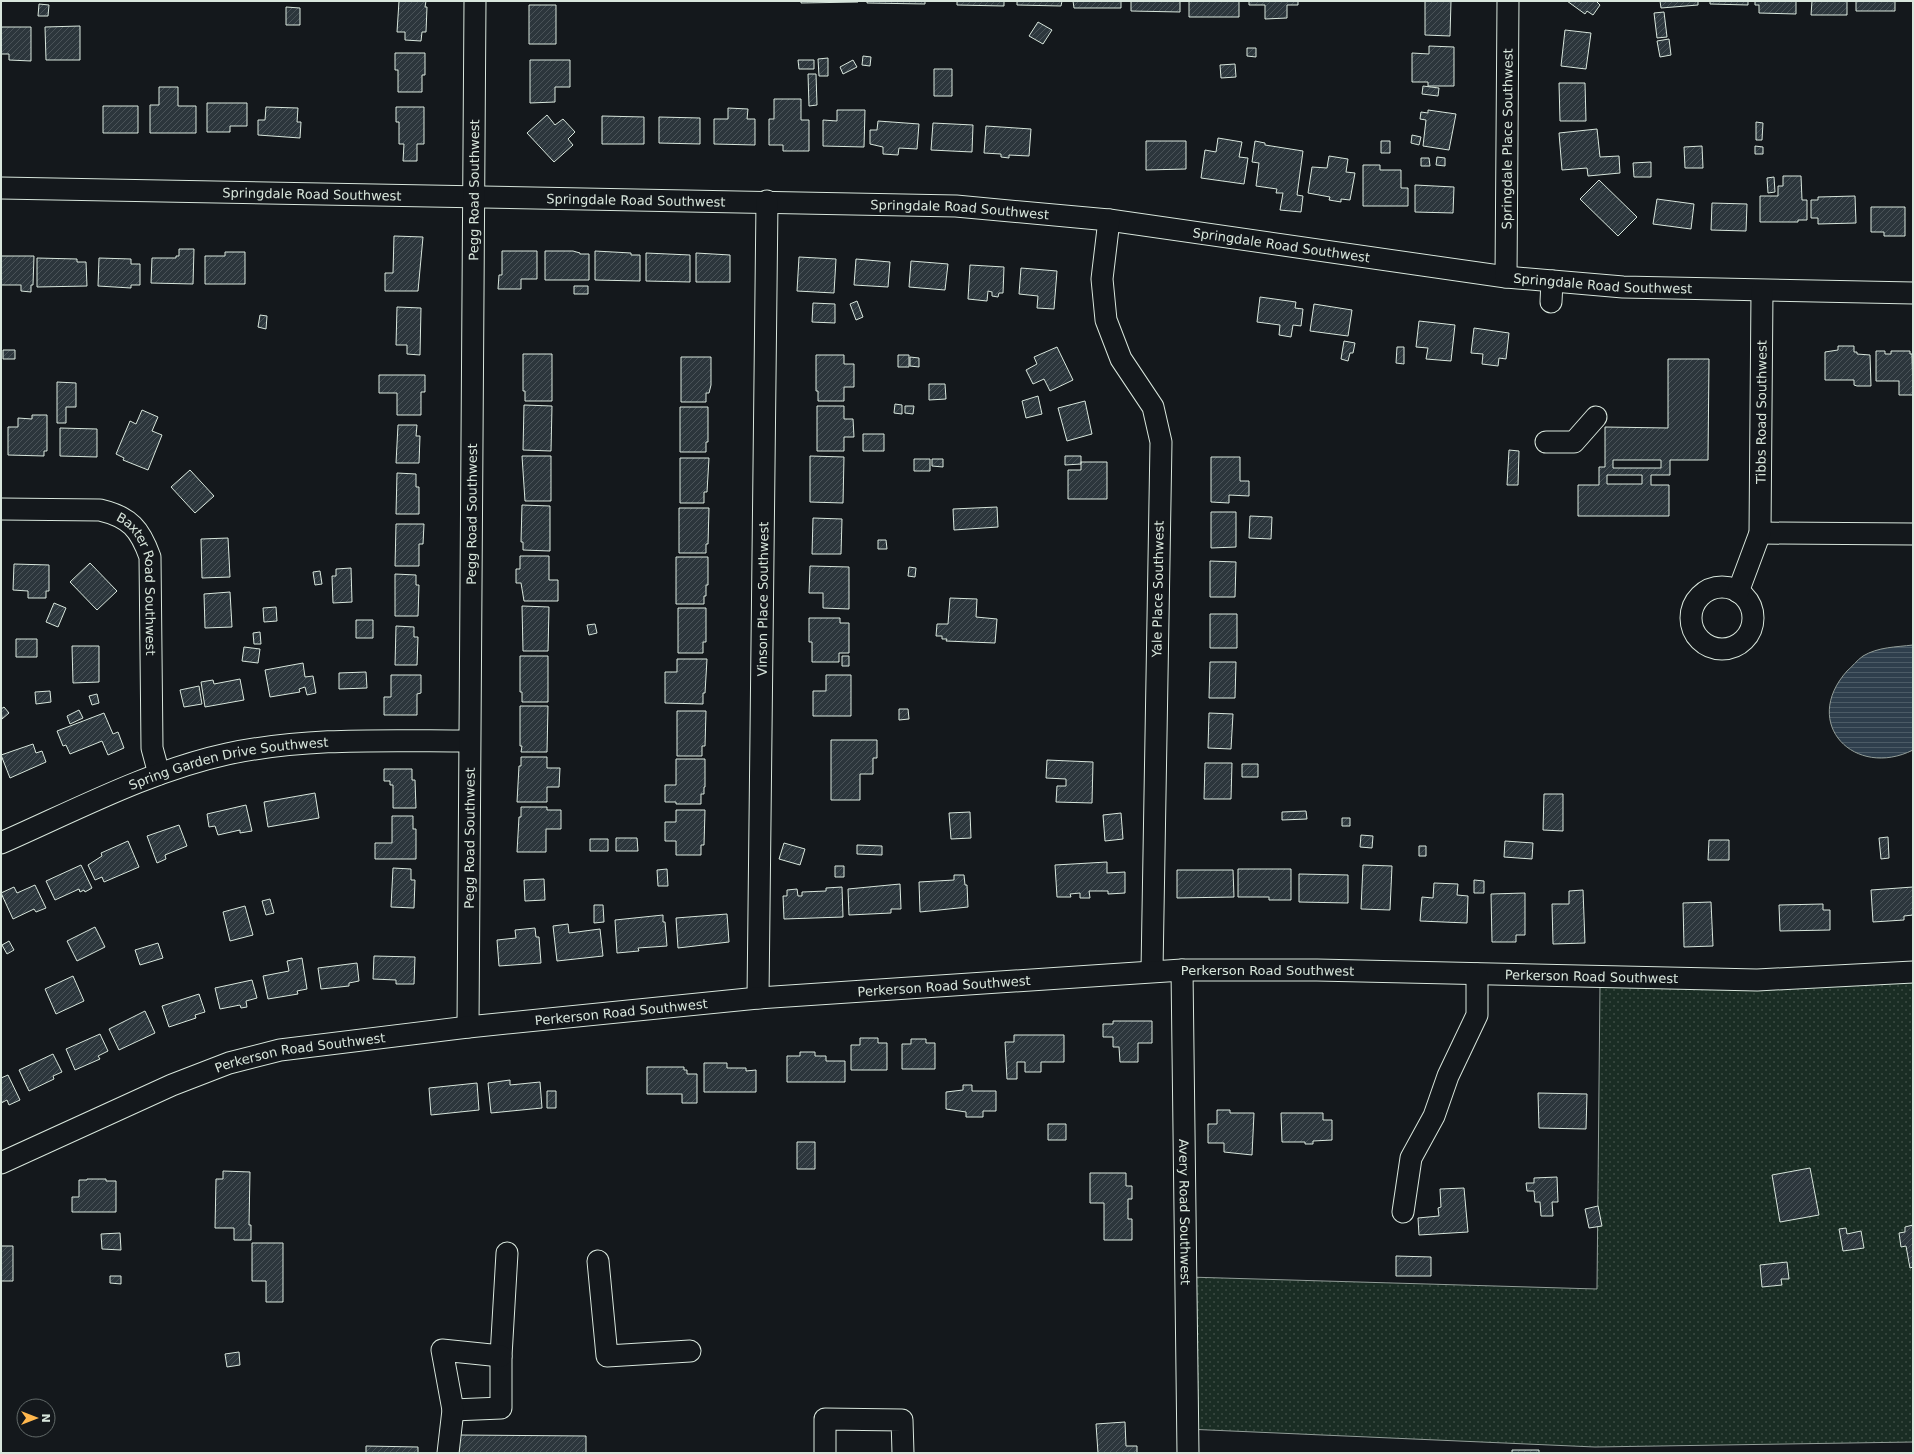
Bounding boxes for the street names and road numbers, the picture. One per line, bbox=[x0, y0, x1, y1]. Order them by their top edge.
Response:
street label: Springdale Place Southwest bbox=[1499, 48, 1515, 230]
street label: Pegg Road Southwest bbox=[466, 119, 482, 261]
street label: Springdale Road Southwest bbox=[222, 185, 402, 203]
street label: Springdale Road Southwest bbox=[546, 191, 726, 209]
street label: Springdale Road Southwest bbox=[870, 197, 1050, 222]
street label: Springdale Road Southwest bbox=[1192, 225, 1371, 265]
street label: Springdale Road Southwest bbox=[1513, 270, 1692, 296]
street label: Tibbs Road Southwest bbox=[1753, 340, 1769, 485]
street label: Pegg Road Southwest bbox=[464, 443, 479, 585]
street label: Baxter Road Southwest bbox=[114, 509, 159, 656]
street label: Yale Place Southwest bbox=[1149, 520, 1167, 659]
street label: Vinson Place Southwest bbox=[754, 522, 771, 676]
street label: Spring Garden Drive Southwest bbox=[126, 734, 329, 793]
street label: Pegg Road Southwest bbox=[461, 767, 477, 909]
street label: Perkerson Road Southwest bbox=[1181, 962, 1354, 978]
street label: Perkerson Road Southwest bbox=[1505, 967, 1678, 986]
street label: Perkerson Road Southwest bbox=[857, 973, 1031, 999]
street label: Perkerson Road Southwest bbox=[534, 996, 708, 1028]
street label: Perkerson Road Southwest bbox=[212, 1030, 386, 1075]
street label: Avery Road Southwest bbox=[1177, 1139, 1193, 1285]

